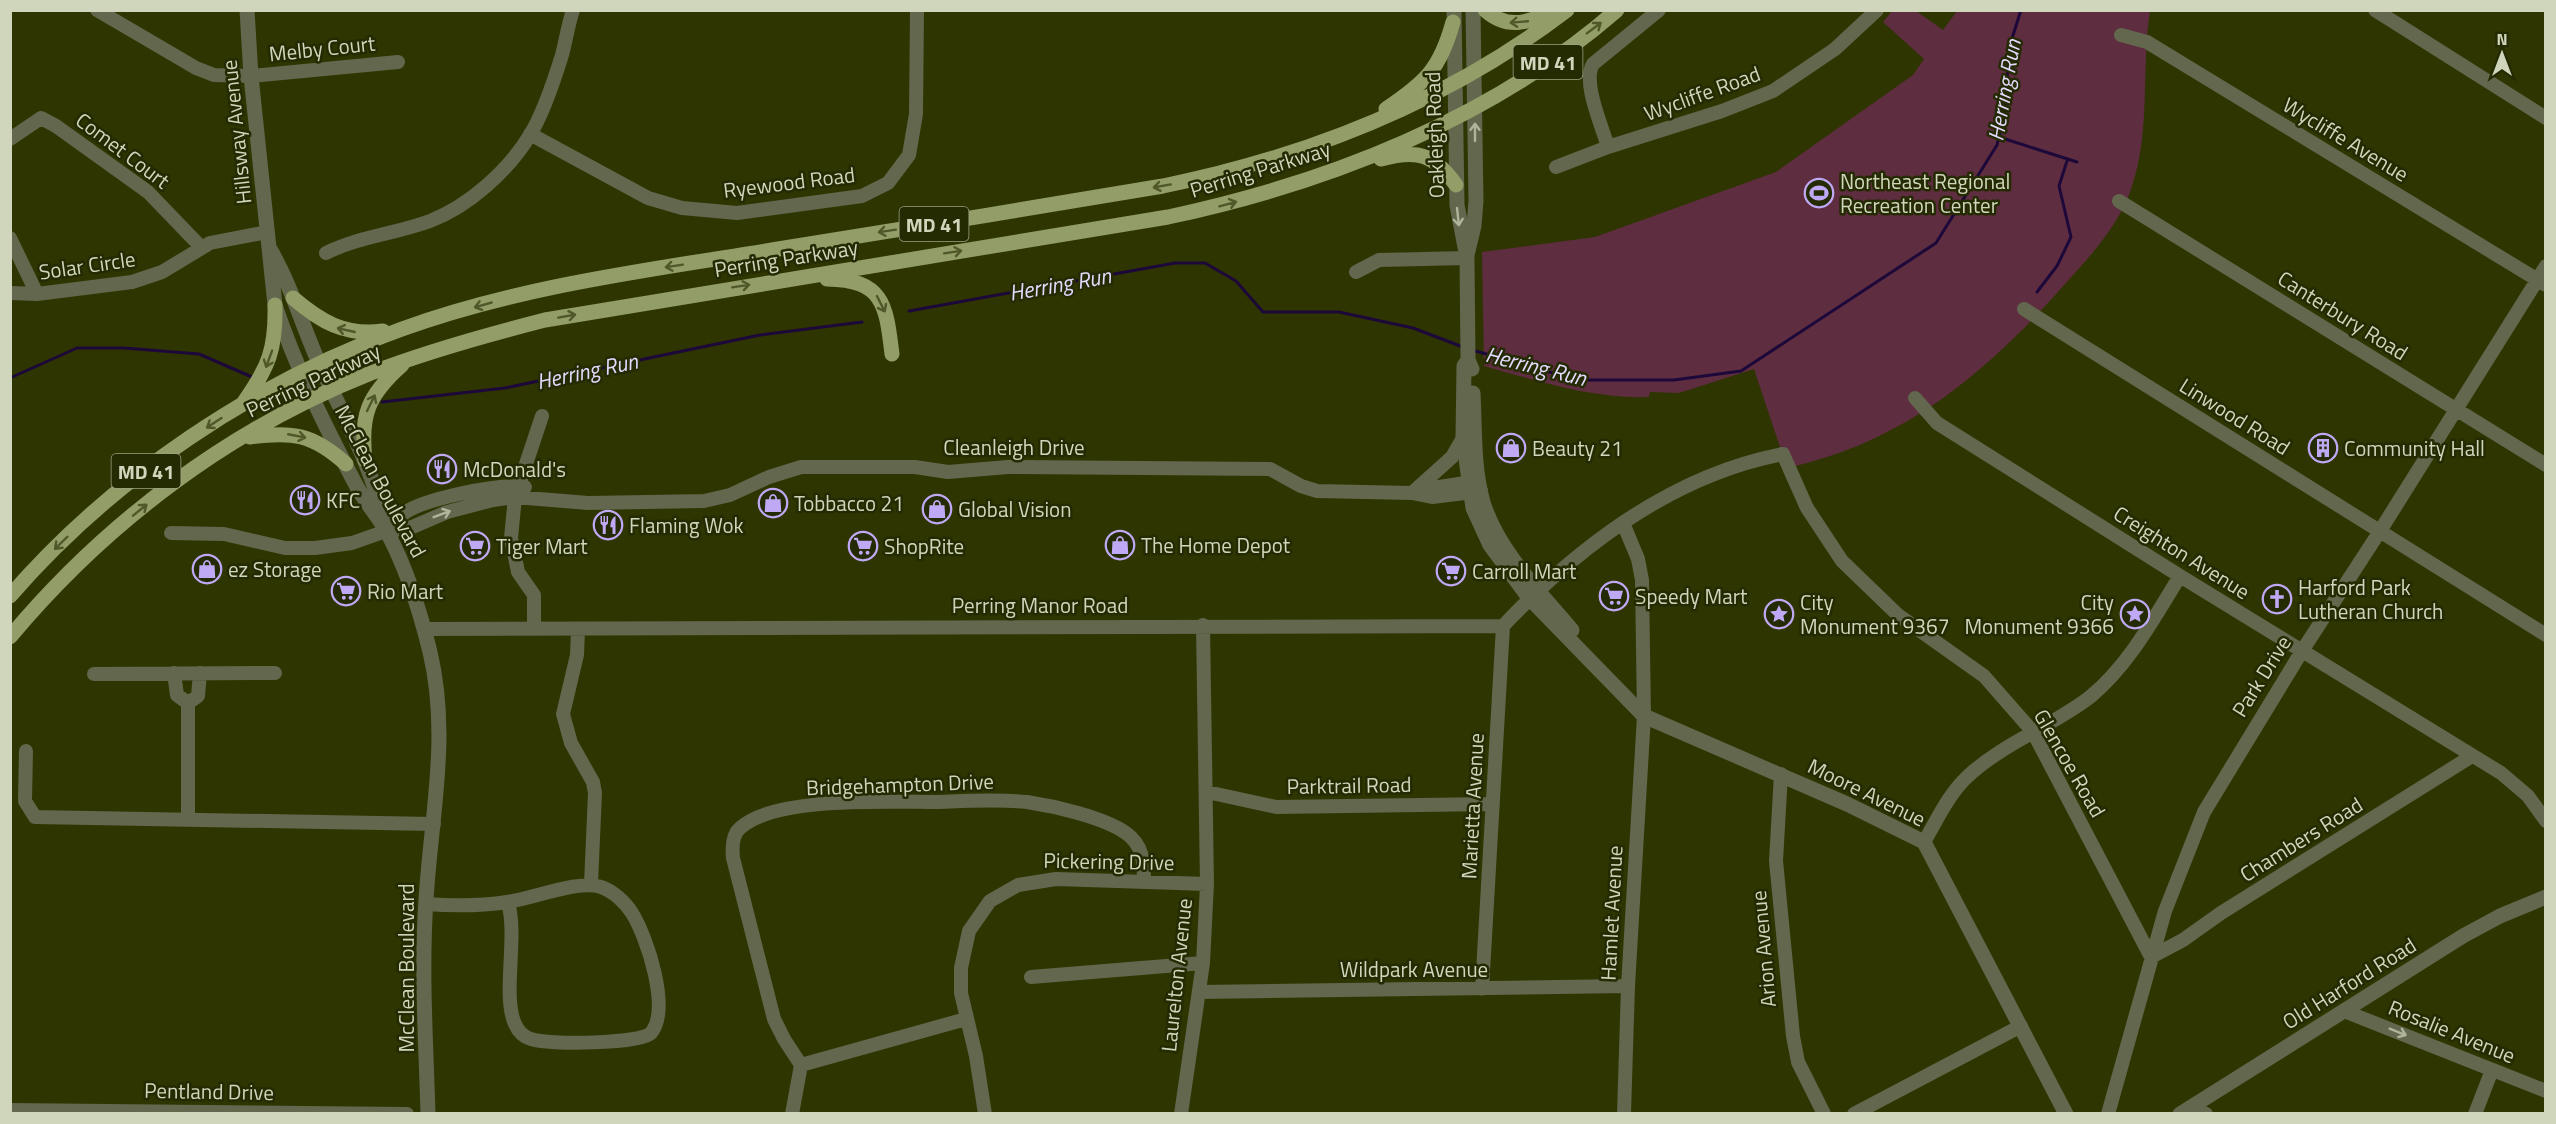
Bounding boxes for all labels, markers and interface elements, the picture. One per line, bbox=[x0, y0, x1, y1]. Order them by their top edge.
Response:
one-way arrow bbox=[1510, 17, 1530, 28]
one-way arrow bbox=[1586, 22, 1602, 34]
north arrow bbox=[2472, 24, 2532, 84]
street label: Melby Court bbox=[267, 26, 377, 69]
text: N bbox=[2496, 27, 2508, 51]
water label: Herring Run bbox=[1978, 35, 2030, 143]
road number: MD 41 bbox=[1514, 45, 1582, 79]
street label: Wycliffe Road bbox=[1639, 57, 1765, 129]
street label: Hillsway Avenue bbox=[213, 58, 259, 206]
street label: Oakleigh Road bbox=[1416, 71, 1452, 199]
street label: Wycliffe Avenue bbox=[2277, 89, 2415, 189]
street label: Comet Court bbox=[69, 104, 177, 196]
one-way arrow bbox=[1469, 123, 1481, 143]
street label: Perring Parkway bbox=[1186, 132, 1334, 206]
street label: Ryewood Road bbox=[721, 158, 857, 206]
place label: Northeast Regional Recreation Center bbox=[1840, 165, 2010, 221]
sports icon: Northeast Regional Recreation Center bbox=[1803, 177, 1835, 209]
one-way arrow bbox=[1153, 181, 1172, 192]
one-way arrow bbox=[1218, 197, 1237, 209]
road number: MD 41 bbox=[900, 207, 968, 241]
one-way arrow bbox=[1453, 207, 1464, 227]
one-way arrow bbox=[877, 226, 897, 237]
street label: Perring Parkway bbox=[712, 231, 860, 285]
street label: Solar Circle bbox=[37, 242, 137, 288]
one-way arrow bbox=[943, 246, 962, 257]
water label: Herring Run bbox=[1007, 258, 1115, 310]
one-way arrow bbox=[664, 261, 684, 272]
street label: Canterbury Road bbox=[2272, 262, 2414, 368]
one-way arrow bbox=[731, 281, 751, 292]
one-way arrow bbox=[876, 294, 888, 312]
one-way arrow bbox=[473, 300, 492, 311]
one-way arrow bbox=[557, 310, 576, 321]
one-way arrow bbox=[336, 324, 356, 335]
street label: Perring Parkway bbox=[240, 335, 386, 425]
water label: Herring Run bbox=[1482, 337, 1591, 395]
water label: Herring Run bbox=[533, 343, 642, 398]
one-way arrow bbox=[263, 349, 274, 368]
street label: Linwood Road bbox=[2173, 369, 2297, 463]
one-way arrow bbox=[365, 394, 377, 412]
street label: McClean Boulevard bbox=[327, 399, 435, 563]
one-way arrow bbox=[206, 417, 223, 429]
one-way arrow bbox=[287, 431, 307, 442]
street label: Cleanleigh Drive bbox=[943, 431, 1085, 463]
shop icon: Beauty 21 bbox=[1495, 432, 1527, 464]
place label: Beauty 21 bbox=[1532, 432, 1623, 464]
building icon: Community Hall bbox=[2307, 432, 2339, 464]
place label: Community Hall bbox=[2344, 432, 2485, 464]
restaurant icon: McDonald's bbox=[426, 453, 458, 485]
place label: McDonald's bbox=[463, 453, 566, 485]
road number: MD 41 bbox=[112, 454, 180, 488]
restaurant icon: KFC bbox=[289, 484, 321, 516]
place label: KFC bbox=[326, 484, 360, 516]
shop icon: Tobbacco 21 bbox=[757, 487, 789, 519]
place label: Tobbacco 21 bbox=[794, 487, 904, 519]
shop icon: Global Vision bbox=[921, 493, 953, 525]
place label: Global Vision bbox=[958, 493, 1071, 525]
street label: Creighton Avenue bbox=[2108, 497, 2256, 607]
one-way arrow bbox=[132, 503, 148, 516]
one-way arrow bbox=[432, 508, 451, 519]
restaurant icon: Flaming Wok bbox=[592, 509, 624, 541]
place label: Flaming Wok bbox=[629, 509, 744, 541]
shop icon: The Home Depot bbox=[1104, 529, 1136, 561]
place label: The Home Depot bbox=[1141, 529, 1291, 561]
supermarket icon: Tiger Mart bbox=[459, 530, 491, 562]
place label: Tiger Mart bbox=[496, 530, 588, 562]
supermarket icon: ShopRite bbox=[847, 530, 879, 562]
place label: ShopRite bbox=[884, 530, 964, 562]
one-way arrow bbox=[54, 536, 69, 550]
shop icon: ez Storage bbox=[191, 553, 223, 585]
place label: ez Storage bbox=[228, 553, 322, 585]
supermarket icon: Carroll Mart bbox=[1435, 555, 1467, 587]
place label: Carroll Mart bbox=[1472, 555, 1577, 587]
place label: Harford Park Lutheran Church bbox=[2298, 571, 2443, 627]
supermarket icon: Rio Mart bbox=[330, 575, 362, 607]
place label: Rio Mart bbox=[367, 575, 444, 607]
supermarket icon: Speedy Mart bbox=[1598, 580, 1630, 612]
place label: Speedy Mart bbox=[1635, 580, 1748, 612]
church icon: Harford Park Lutheran Church bbox=[2261, 583, 2293, 615]
place label: City Monument 9367 bbox=[1800, 586, 1949, 642]
place label: City Monument 9366 bbox=[1965, 586, 2114, 642]
street label: Perring Manor Road bbox=[952, 589, 1128, 621]
place icon: City Monument 9367 bbox=[1763, 598, 1795, 630]
place icon: City Monument 9366 bbox=[2119, 598, 2151, 630]
street label: Park Drive bbox=[2223, 629, 2299, 723]
street label: Glencoe Road bbox=[2026, 703, 2114, 823]
street label: Marietta Avenue bbox=[1452, 732, 1492, 880]
street label: Moore Avenue bbox=[1803, 750, 1931, 834]
street label: Bridgehampton Drive bbox=[806, 765, 994, 803]
street label: Parktrail Road bbox=[1286, 768, 1412, 802]
street label: Chambers Road bbox=[2233, 788, 2369, 890]
street label: Pickering Drive bbox=[1043, 844, 1175, 878]
street label: Hamlet Avenue bbox=[1591, 845, 1631, 981]
street label: McClean Boulevard bbox=[390, 883, 422, 1053]
street label: Arion Avenue bbox=[1742, 889, 1784, 1009]
street label: Laurelton Avenue bbox=[1152, 897, 1200, 1053]
street label: Old Harford Road bbox=[2276, 929, 2422, 1037]
street label: Wildpark Avenue bbox=[1340, 953, 1488, 985]
street label: Rosalie Avenue bbox=[2384, 991, 2520, 1071]
one-way arrow bbox=[2389, 1027, 2407, 1038]
street label: Pentland Drive bbox=[144, 1074, 274, 1108]

